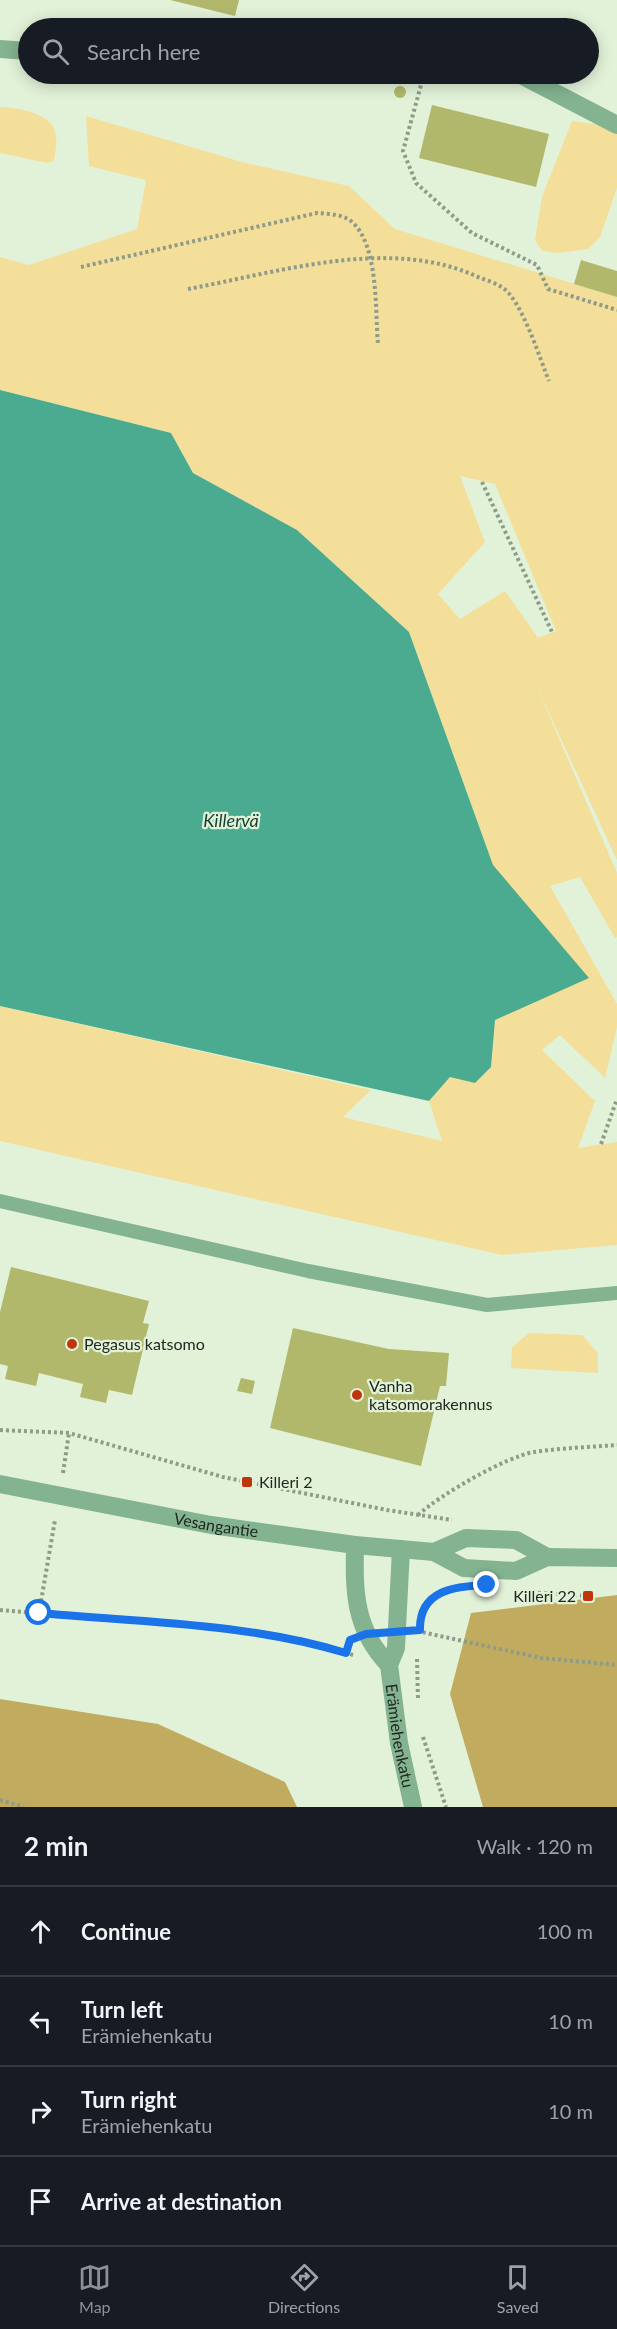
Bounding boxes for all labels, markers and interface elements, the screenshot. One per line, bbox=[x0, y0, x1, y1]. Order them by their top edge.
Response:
search box bbox=[18, 18, 599, 84]
icon: search bbox=[39, 35, 72, 68]
text: Search here bbox=[87, 38, 200, 65]
water label: Killervä bbox=[203, 809, 259, 831]
place label: Pegasus katsomo bbox=[84, 1334, 205, 1353]
marker: Pegasus katsomo bbox=[65, 1337, 79, 1351]
place label: Vanha katsomorakennus bbox=[369, 1376, 492, 1413]
marker: Vanha katsomorakennus bbox=[350, 1388, 364, 1402]
place label: Killeri 2 bbox=[259, 1472, 312, 1491]
marker: Killeri 2 bbox=[240, 1475, 254, 1489]
street label: Vesangantie bbox=[172, 1508, 260, 1540]
route end bbox=[473, 1571, 499, 1597]
place label: Killeri 22 bbox=[513, 1586, 576, 1605]
marker: Killeri 22 bbox=[581, 1589, 595, 1603]
route start bbox=[25, 1599, 51, 1625]
street label: Erämiehenkatu bbox=[382, 1682, 418, 1789]
text: 2 min bbox=[24, 1830, 88, 1862]
text: Walk · 120 m bbox=[477, 1834, 593, 1858]
icon: ahead bbox=[24, 1915, 57, 1948]
text: Continue bbox=[81, 1918, 171, 1945]
text: 100 m bbox=[537, 1919, 593, 1943]
text: Turn left bbox=[81, 1996, 163, 2023]
icon: left bbox=[24, 2005, 57, 2038]
text: 10 m bbox=[548, 2009, 593, 2033]
text: Erämiehenkatu bbox=[81, 2023, 212, 2047]
text: Turn right bbox=[81, 2086, 176, 2113]
icon: right bbox=[24, 2095, 57, 2128]
text: 10 m bbox=[548, 2099, 593, 2123]
text: Erämiehenkatu bbox=[81, 2113, 212, 2137]
icon: arrive bbox=[24, 2185, 57, 2218]
text: Arrive at destination bbox=[81, 2188, 282, 2215]
tab: Map bbox=[78, 2261, 111, 2316]
tab: Directions bbox=[268, 2261, 340, 2316]
tab: Saved bbox=[497, 2261, 539, 2316]

